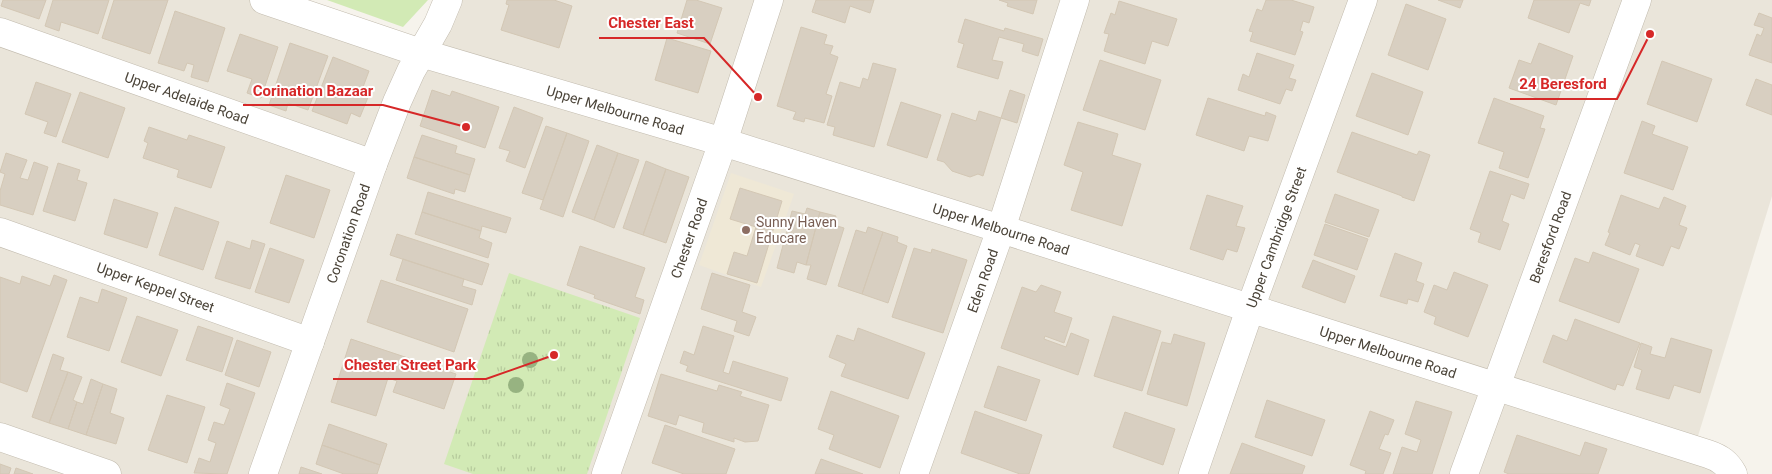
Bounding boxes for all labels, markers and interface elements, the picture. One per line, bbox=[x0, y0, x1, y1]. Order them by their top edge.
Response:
callout: Chester East bbox=[599, 8, 704, 38]
text: Chester East bbox=[608, 14, 694, 32]
street label: Upper Adelaide Road bbox=[123, 69, 251, 127]
callout: 24 Beresford bbox=[1510, 69, 1617, 99]
callout: Corination Bazaar bbox=[243, 75, 383, 105]
text: 24 Beresford bbox=[1519, 75, 1607, 93]
text: Corination Bazaar bbox=[253, 82, 374, 100]
street label: Upper Melbourne Road bbox=[544, 82, 686, 138]
street label: Upper Cambridge Street bbox=[1243, 164, 1310, 310]
street label: Coronation Road bbox=[323, 182, 373, 286]
street label: Beresford Road bbox=[1526, 189, 1574, 285]
street label: Chester Road bbox=[668, 196, 711, 280]
street label: Upper Melbourne Road bbox=[931, 200, 1072, 258]
place label: Sunny Haven Educare bbox=[756, 214, 837, 246]
marker: Sunny Haven Educare bbox=[740, 224, 752, 236]
street label: Eden Road bbox=[964, 247, 1001, 315]
street label: Upper Keppel Street bbox=[95, 259, 217, 316]
street label: Upper Melbourne Road bbox=[1318, 323, 1458, 381]
callout: Chester Street Park bbox=[333, 349, 486, 379]
text: Chester Street Park bbox=[344, 356, 477, 374]

